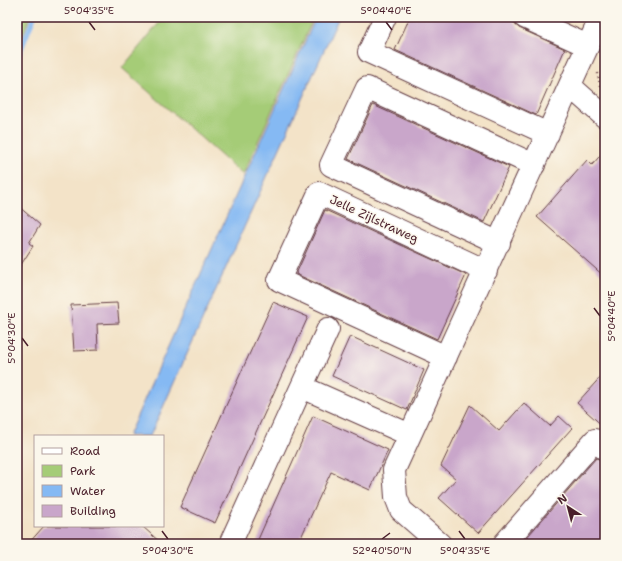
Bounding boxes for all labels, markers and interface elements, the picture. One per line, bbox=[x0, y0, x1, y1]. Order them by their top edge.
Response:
text: 5°04'35"E bbox=[64, 4, 114, 17]
text: 5°04'40"E bbox=[360, 4, 412, 17]
street label: Jelle Zijlstraweg bbox=[327, 191, 421, 247]
text: 5°04'40"E bbox=[605, 290, 618, 342]
text: 5°04'30"E bbox=[5, 312, 18, 364]
legend bbox=[34, 435, 164, 527]
text: Road bbox=[70, 443, 101, 459]
text: Park bbox=[70, 463, 96, 479]
text: Water bbox=[70, 483, 106, 499]
north arrow bbox=[548, 487, 588, 527]
text: N bbox=[554, 491, 571, 508]
text: Building bbox=[70, 503, 116, 519]
text: 5°04'30"E bbox=[142, 544, 194, 557]
text: 52°40'50"N bbox=[352, 544, 412, 557]
text: 5°04'35"E bbox=[440, 544, 490, 557]

